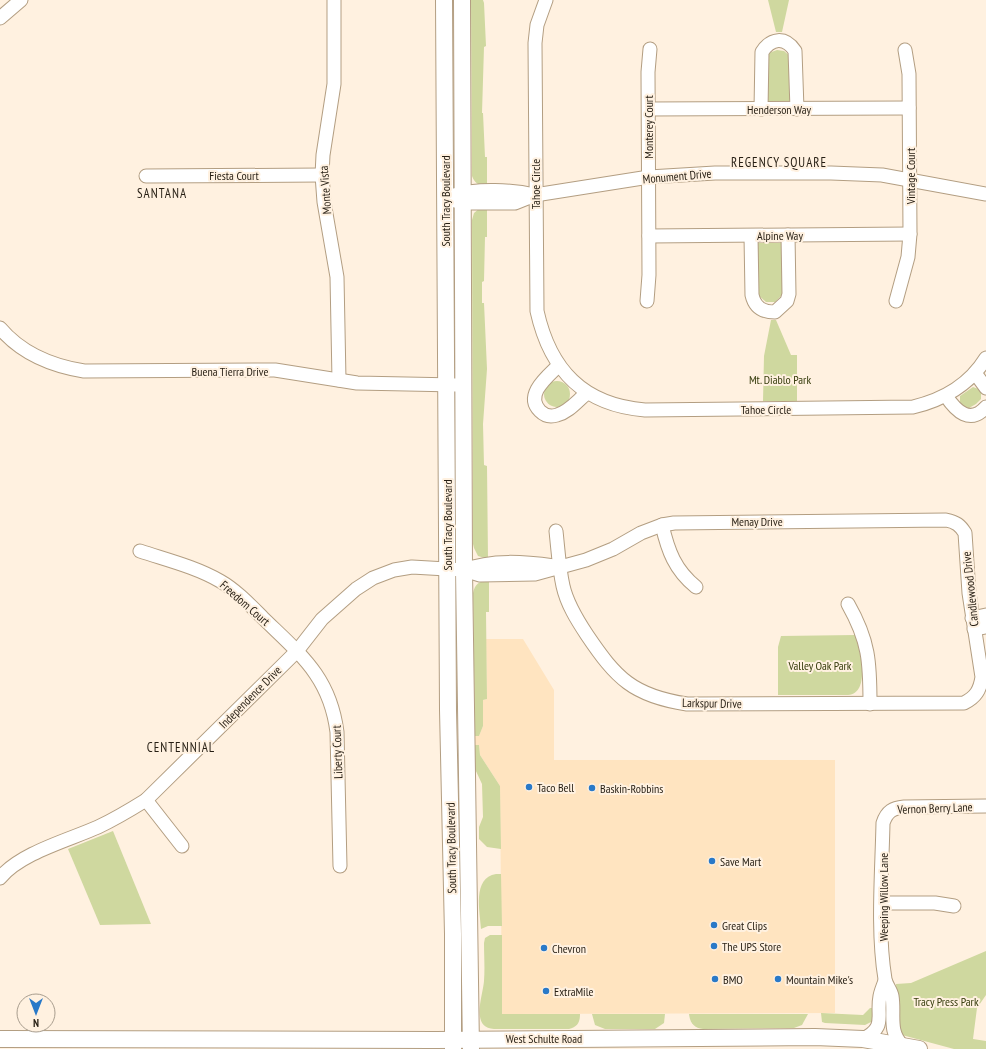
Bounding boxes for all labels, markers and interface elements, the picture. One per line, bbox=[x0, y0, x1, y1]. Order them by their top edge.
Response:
street label: Monterey Court bbox=[641, 95, 656, 159]
street label: Henderson Way bbox=[747, 102, 811, 117]
street label: Vintage Court bbox=[903, 147, 918, 205]
district label: REGENCY SQUARE bbox=[731, 154, 827, 171]
street label: South Tracy Boulevard bbox=[438, 155, 453, 247]
street label: Tahoe Circle bbox=[528, 159, 543, 209]
street label: Monte Vista bbox=[316, 165, 334, 215]
street label: Monument Drive bbox=[642, 166, 712, 186]
street label: Fiesta Court bbox=[209, 168, 260, 183]
district label: SANTANA bbox=[137, 185, 187, 202]
street label: Alpine Way bbox=[757, 228, 803, 243]
street label: Buena Tierra Drive bbox=[192, 364, 268, 379]
park label: Mt. Diablo Park bbox=[749, 372, 811, 387]
street label: Tahoe Circle bbox=[741, 402, 791, 417]
street label: South Tracy Boulevard bbox=[440, 479, 455, 571]
street label: Menay Drive bbox=[731, 514, 783, 529]
street label: Candlewood Drive bbox=[959, 551, 981, 627]
street label: Freedom Court bbox=[217, 577, 274, 629]
park label: Valley Oak Park bbox=[787, 658, 852, 673]
street label: Independence Drive bbox=[216, 663, 284, 731]
street label: Larkspur Drive bbox=[682, 695, 742, 711]
street label: Liberty Court bbox=[329, 724, 345, 779]
district label: CENTENNIAL bbox=[147, 739, 215, 756]
place label: Taco Bell bbox=[537, 780, 574, 795]
place label: Baskin-Robbins bbox=[600, 781, 663, 796]
marker: Taco Bell bbox=[524, 782, 534, 792]
marker: Baskin-Robbins bbox=[587, 783, 597, 793]
street label: Vernon Berry Lane bbox=[896, 799, 973, 817]
street label: South Tracy Boulevard bbox=[443, 802, 459, 894]
street label: Weeping Willow Lane bbox=[876, 853, 891, 941]
place label: Save Mart bbox=[720, 854, 762, 869]
marker: Save Mart bbox=[707, 856, 717, 866]
place label: Great Clips bbox=[722, 918, 767, 933]
marker: Great Clips bbox=[709, 920, 719, 930]
place label: The UPS Store bbox=[722, 939, 781, 954]
place label: Chevron bbox=[552, 941, 586, 956]
marker: The UPS Store bbox=[709, 941, 719, 951]
marker: Chevron bbox=[539, 943, 549, 953]
place label: BMO bbox=[723, 972, 743, 987]
place label: Mountain Mike's bbox=[786, 972, 853, 987]
marker: BMO bbox=[710, 974, 720, 984]
marker: Mountain Mike's bbox=[773, 974, 783, 984]
place label: ExtraMile bbox=[554, 984, 594, 999]
marker: ExtraMile bbox=[541, 986, 551, 996]
north arrow bbox=[16, 993, 56, 1033]
park label: Tracy Press Park bbox=[913, 994, 979, 1009]
text: N bbox=[33, 1016, 39, 1030]
street label: West Schulte Road bbox=[506, 1031, 582, 1046]

